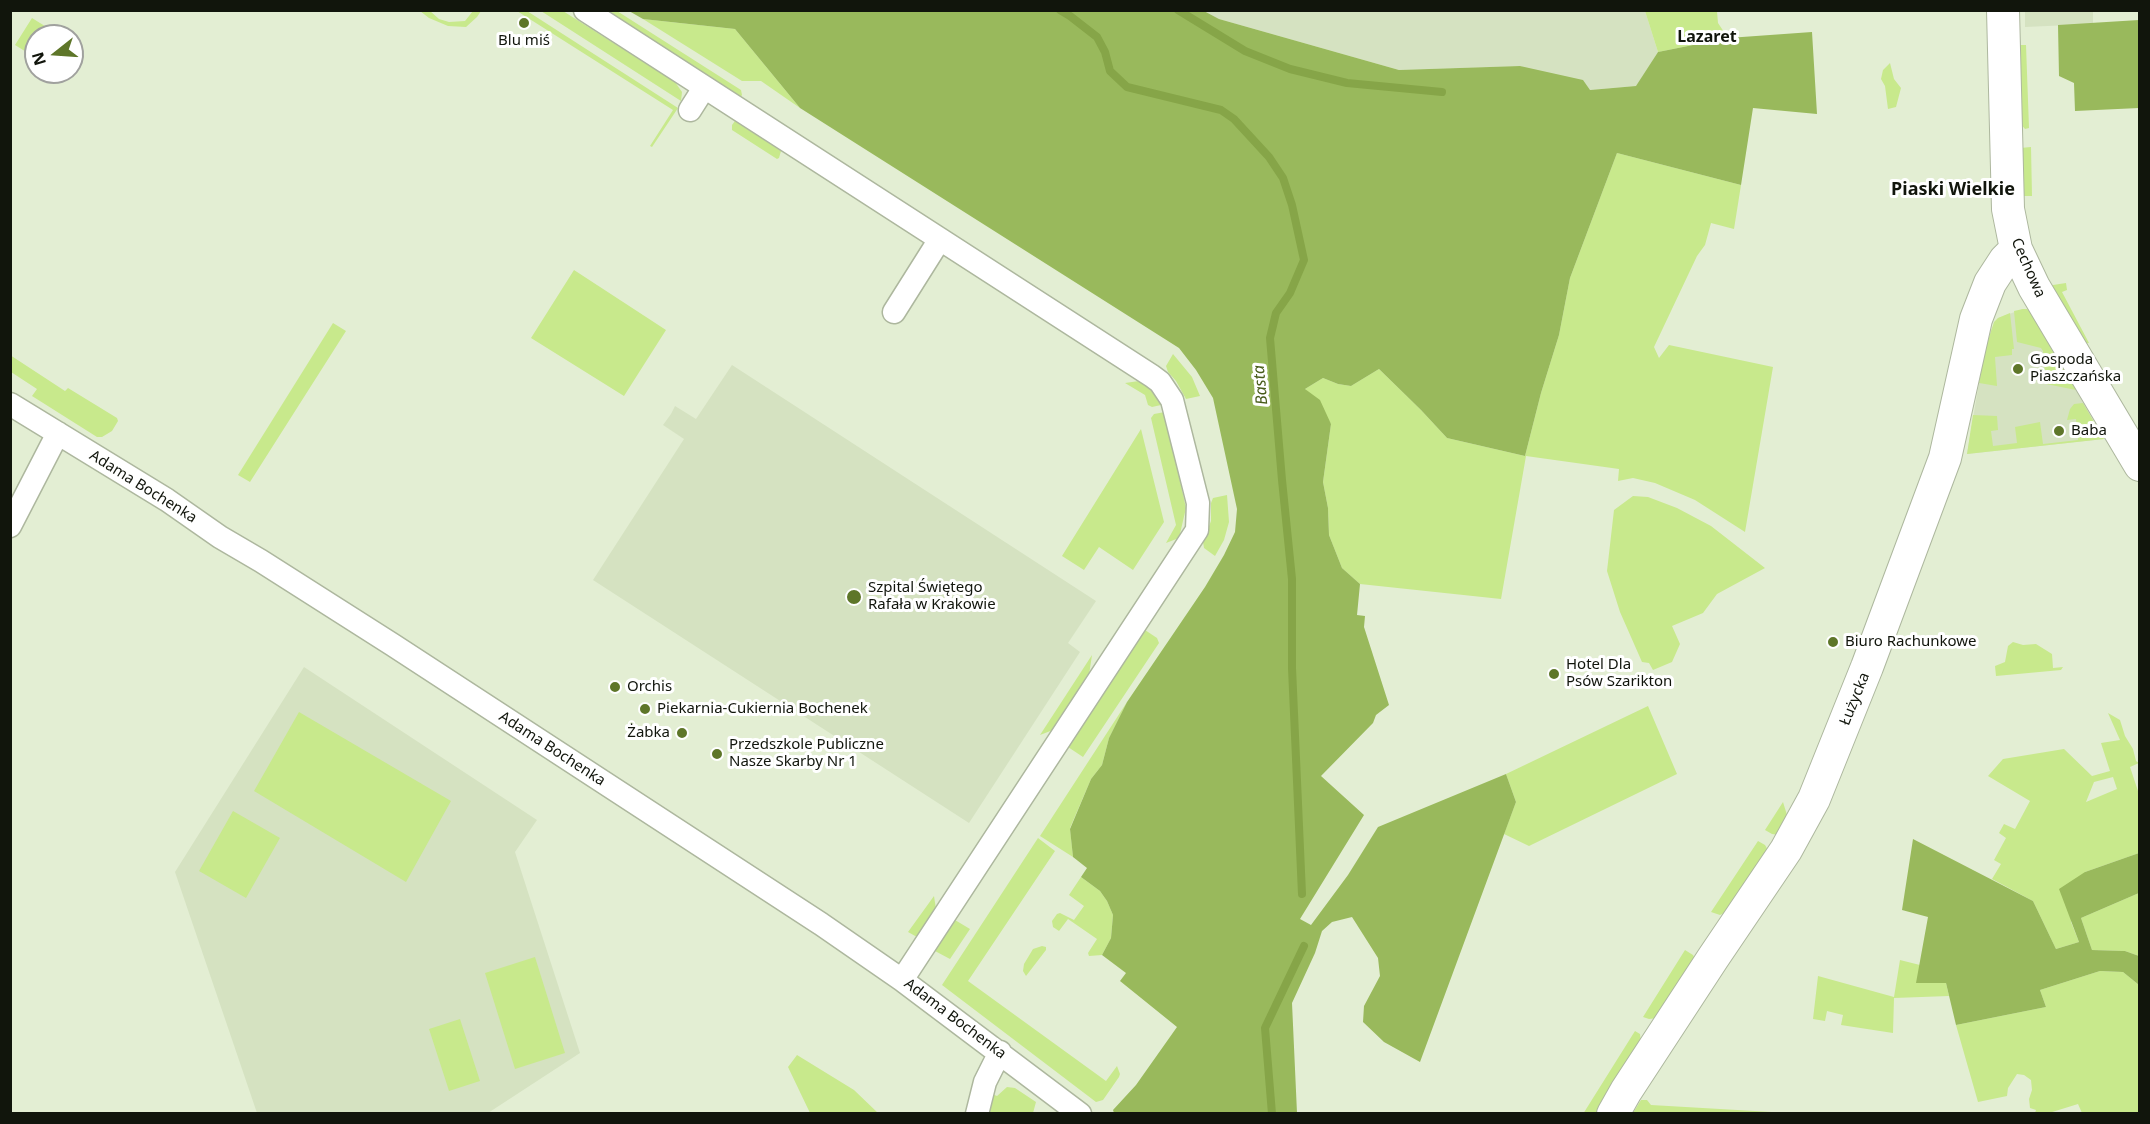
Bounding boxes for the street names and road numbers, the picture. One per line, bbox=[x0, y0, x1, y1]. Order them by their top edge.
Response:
street label: Cechowa bbox=[2007, 235, 2049, 301]
street label: Adama Bochenka bbox=[86, 447, 200, 527]
street label: Łużycka bbox=[1836, 670, 1874, 728]
street label: Adama Bochenka bbox=[496, 708, 608, 790]
street label: Adama Bochenka bbox=[900, 975, 1010, 1063]

